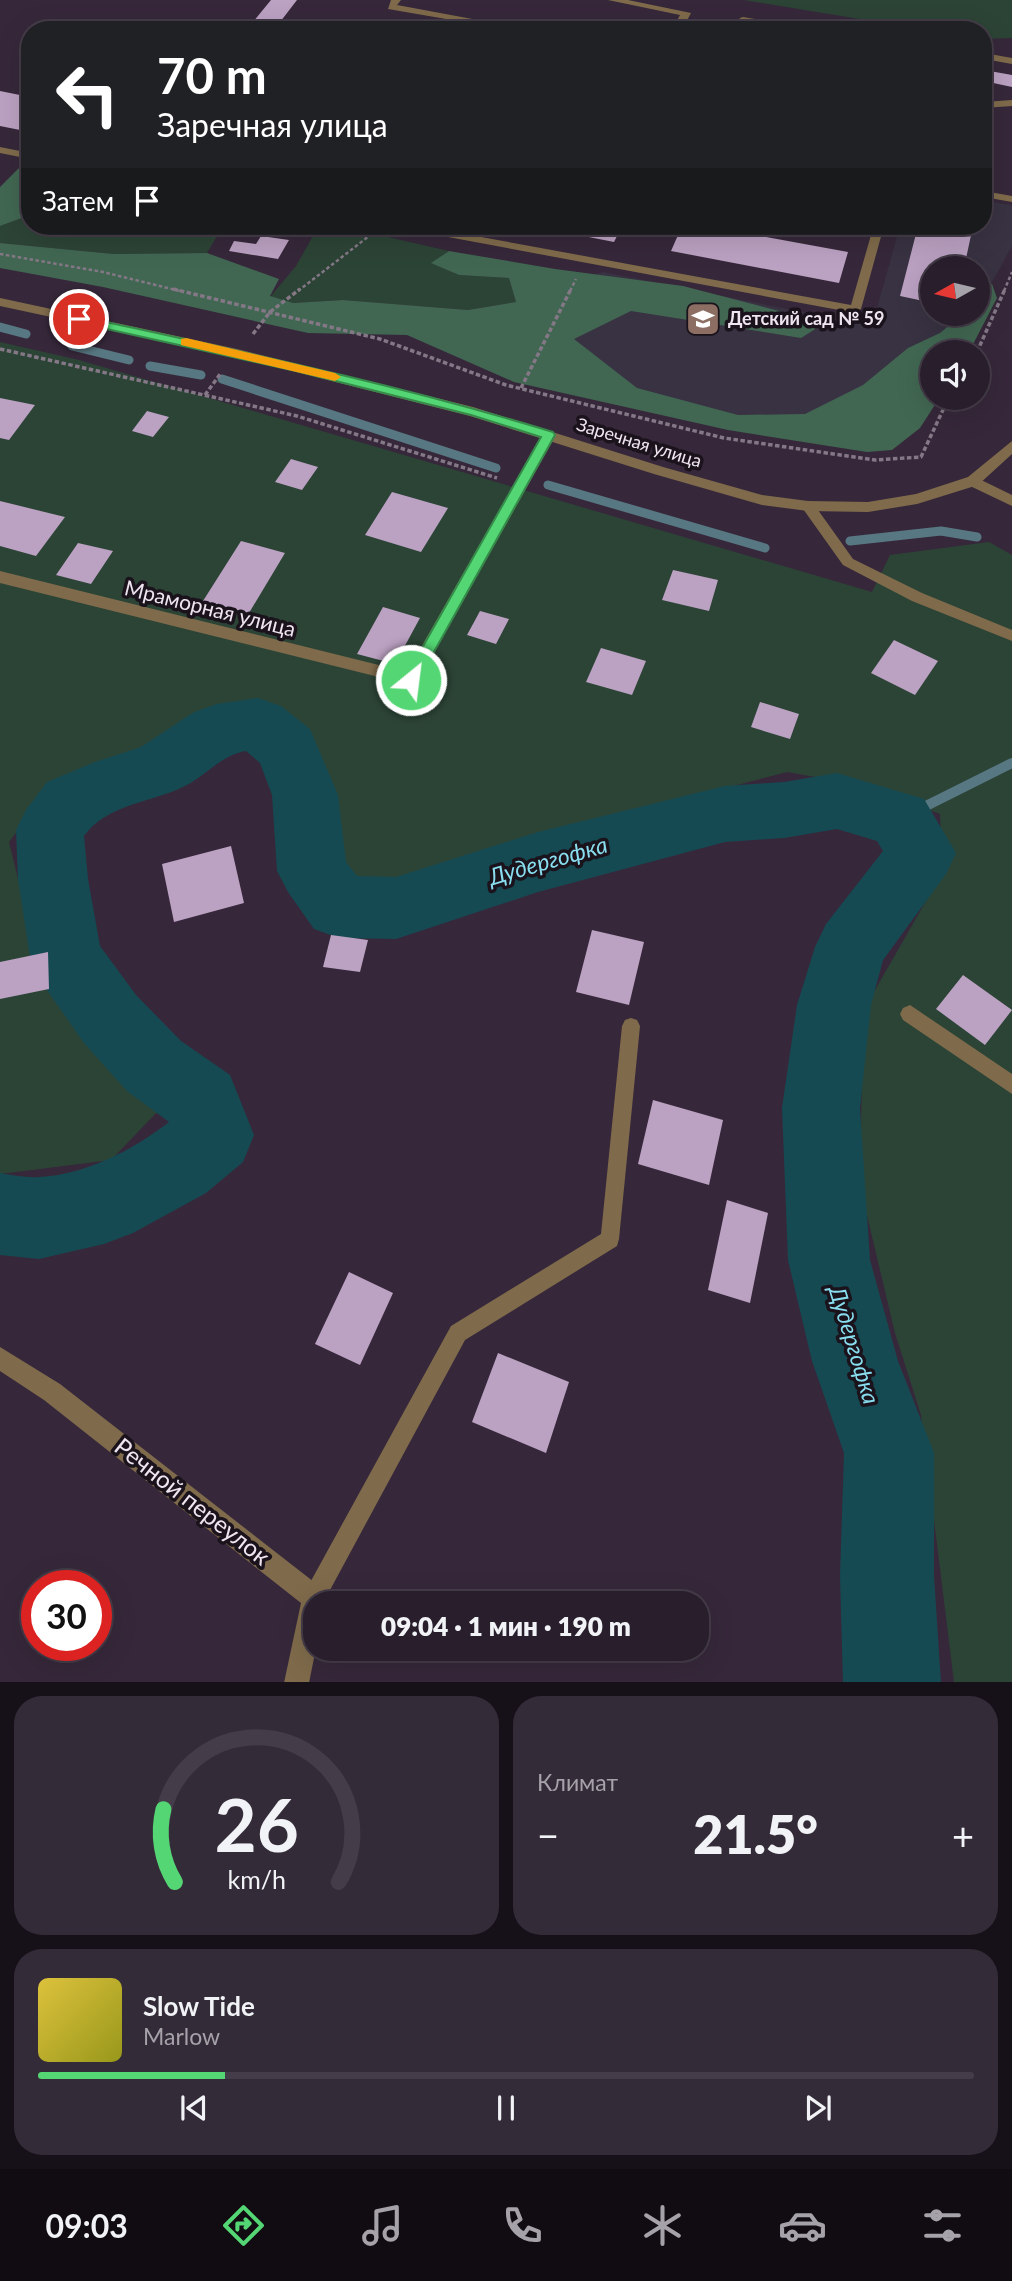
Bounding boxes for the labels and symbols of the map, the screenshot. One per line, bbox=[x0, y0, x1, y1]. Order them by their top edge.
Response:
north arrow bbox=[920, 256, 990, 326]
pin bbox=[49, 289, 109, 349]
school or university icon: Детский сад № 59 bbox=[684, 300, 722, 338]
place label: Детский сад № 59 bbox=[728, 307, 884, 329]
street label: Заречная улица bbox=[574, 413, 705, 472]
street label: Мраморная улица bbox=[122, 574, 298, 641]
position arrow bbox=[374, 643, 448, 717]
water label: Дудергофка bbox=[483, 830, 610, 891]
water label: Дудергофка bbox=[823, 1280, 886, 1407]
street label: Речной переулок bbox=[109, 1431, 277, 1571]
speed limit sign: 30 bbox=[21, 1570, 112, 1661]

